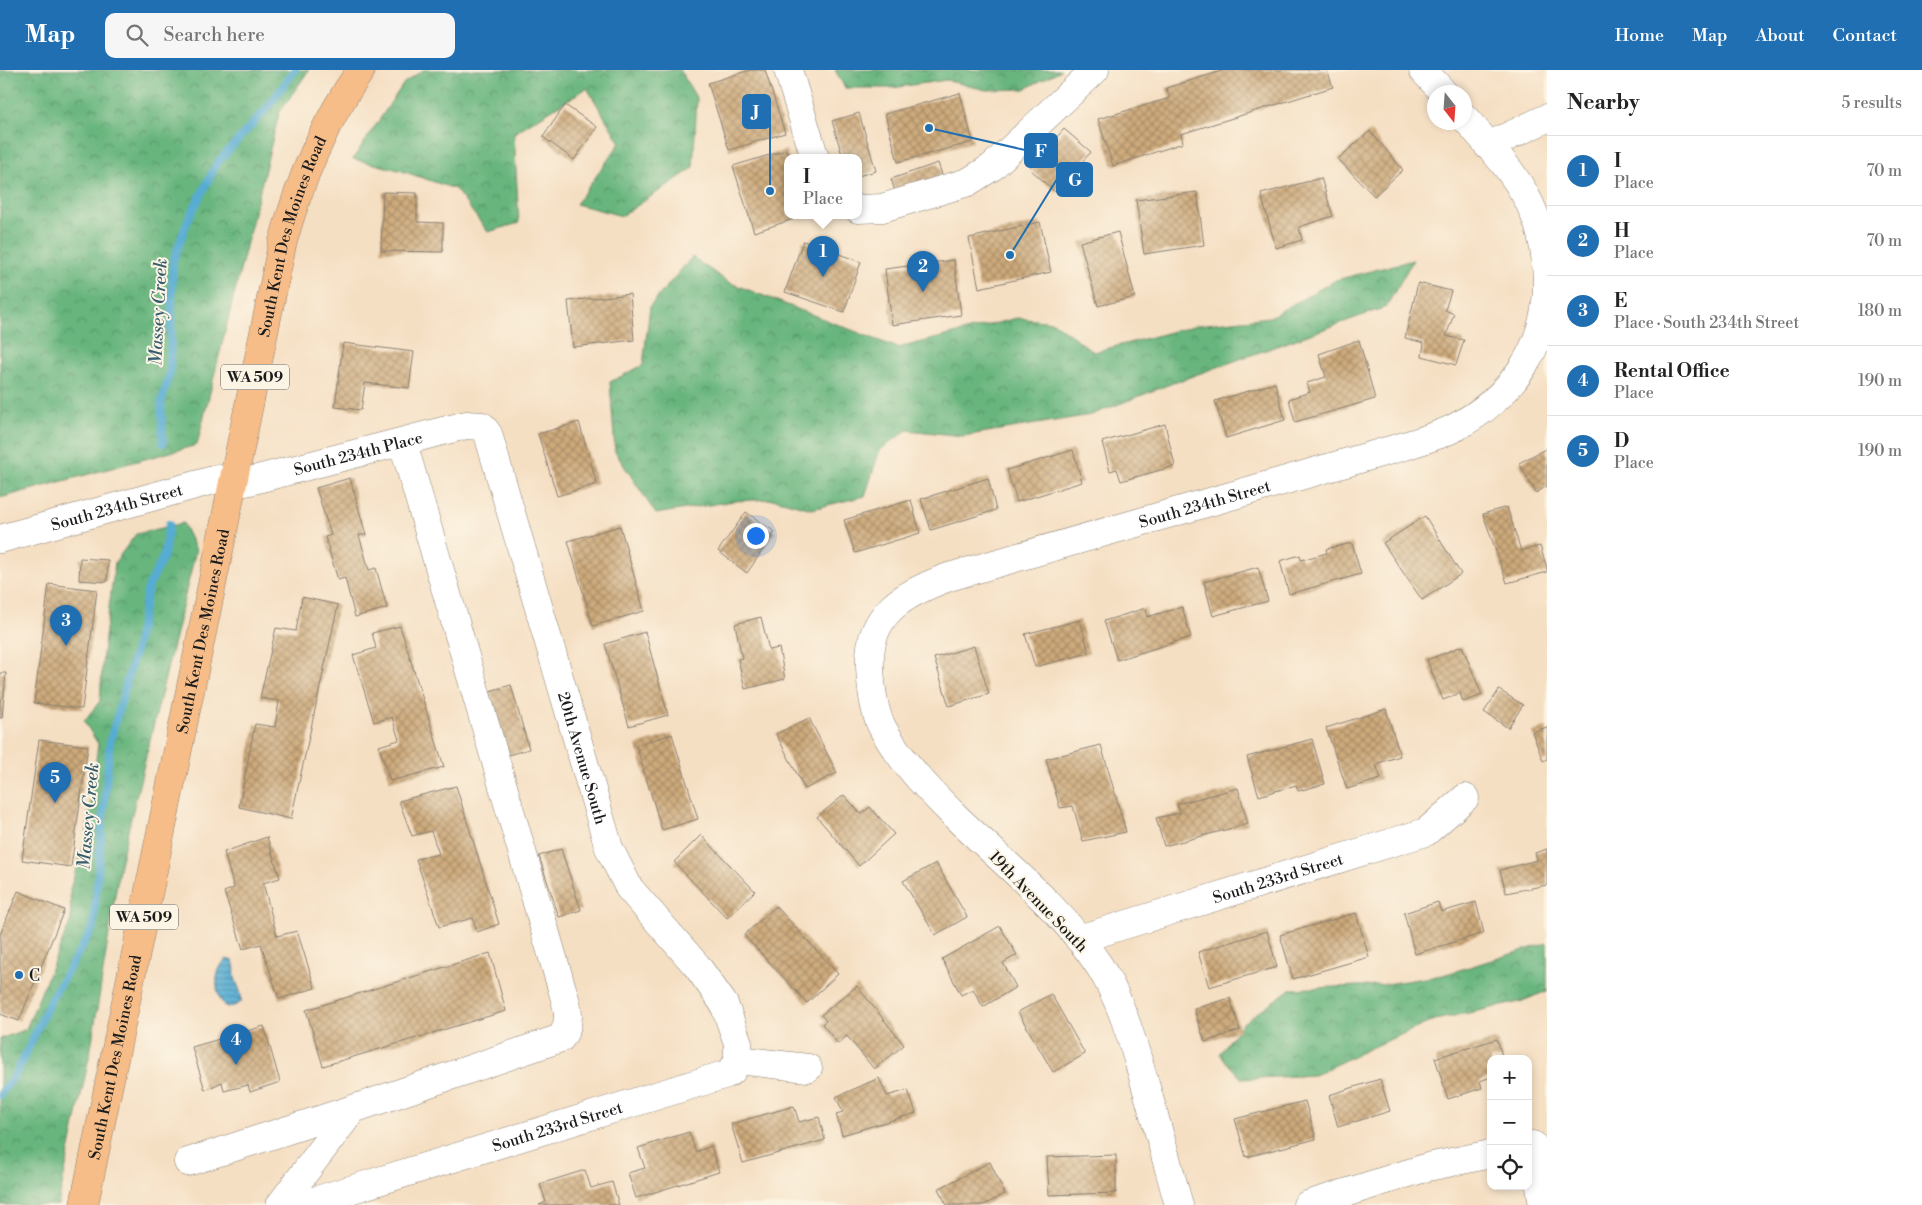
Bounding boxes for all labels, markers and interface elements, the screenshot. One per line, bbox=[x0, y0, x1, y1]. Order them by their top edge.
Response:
search box bbox=[105, 13, 455, 58]
text: Map bbox=[25, 20, 75, 50]
icon: search bbox=[123, 21, 151, 49]
text: Search here bbox=[163, 23, 265, 47]
text: Home bbox=[1615, 24, 1664, 47]
text: Map bbox=[1692, 24, 1728, 47]
text: About bbox=[1756, 24, 1805, 47]
text: Contact bbox=[1833, 24, 1897, 47]
north arrow bbox=[1427, 85, 1472, 130]
text: Nearby bbox=[1567, 90, 1640, 116]
text: 5 results bbox=[1841, 93, 1902, 113]
callout: J bbox=[743, 95, 770, 128]
text: J bbox=[750, 101, 760, 124]
street label: South Kent Des Moines Road bbox=[254, 133, 331, 339]
callout: F bbox=[1025, 134, 1057, 167]
text: F bbox=[1035, 140, 1047, 163]
text: I bbox=[1614, 149, 1621, 173]
popup bbox=[784, 154, 862, 219]
text: 1 bbox=[1579, 161, 1587, 181]
text: 70 m bbox=[1866, 161, 1902, 181]
callout: G bbox=[1057, 163, 1092, 196]
text: I bbox=[803, 165, 810, 189]
text: G bbox=[1068, 169, 1082, 192]
text: Place bbox=[1614, 173, 1654, 193]
text: Place bbox=[803, 189, 843, 209]
text: H bbox=[1614, 219, 1630, 243]
text: 2 bbox=[1578, 231, 1588, 251]
text: 70 m bbox=[1866, 231, 1902, 251]
pin: 1 bbox=[807, 236, 839, 277]
text: Place bbox=[1614, 243, 1654, 263]
pin: 2 bbox=[907, 251, 939, 292]
water label: Massey Creek bbox=[144, 258, 173, 366]
text: E bbox=[1614, 289, 1627, 313]
text: 3 bbox=[1578, 301, 1588, 321]
text: 180 m bbox=[1858, 301, 1902, 321]
text: Place · South 234th Street bbox=[1614, 313, 1799, 333]
text: Rental Office bbox=[1614, 359, 1730, 383]
road number: WA 509 bbox=[221, 364, 289, 390]
text: 4 bbox=[1578, 371, 1588, 391]
text: 190 m bbox=[1858, 371, 1902, 391]
text: Place bbox=[1614, 383, 1654, 403]
street label: South 234th Place bbox=[292, 428, 425, 480]
text: D bbox=[1614, 429, 1629, 453]
text: 5 bbox=[1578, 441, 1588, 461]
text: 190 m bbox=[1858, 441, 1902, 461]
text: Place bbox=[1614, 453, 1654, 473]
street label: South 234th Street bbox=[1137, 476, 1273, 533]
street label: South 234th Street bbox=[49, 480, 185, 535]
your location bbox=[743, 523, 769, 549]
street label: South Kent Des Moines Road bbox=[172, 527, 234, 735]
pin: 3 bbox=[50, 605, 82, 646]
street label: 20th Avenue South bbox=[553, 689, 611, 827]
pin: 5 bbox=[39, 762, 71, 803]
water label: Massey Creek bbox=[72, 762, 105, 870]
street label: 19th Avenue South bbox=[985, 847, 1092, 957]
street label: South 233rd Street bbox=[1210, 849, 1346, 908]
road number: WA 509 bbox=[110, 904, 178, 930]
street label: South Kent Des Moines Road bbox=[85, 953, 146, 1161]
place label: C bbox=[29, 966, 40, 986]
marker: C bbox=[13, 969, 25, 981]
pin: 4 bbox=[220, 1024, 252, 1065]
map controls bbox=[1487, 1055, 1532, 1190]
button: + bbox=[1487, 1055, 1532, 1100]
street label: South 233rd Street bbox=[490, 1098, 625, 1157]
button: − bbox=[1487, 1100, 1532, 1145]
button: locate bbox=[1487, 1145, 1532, 1190]

